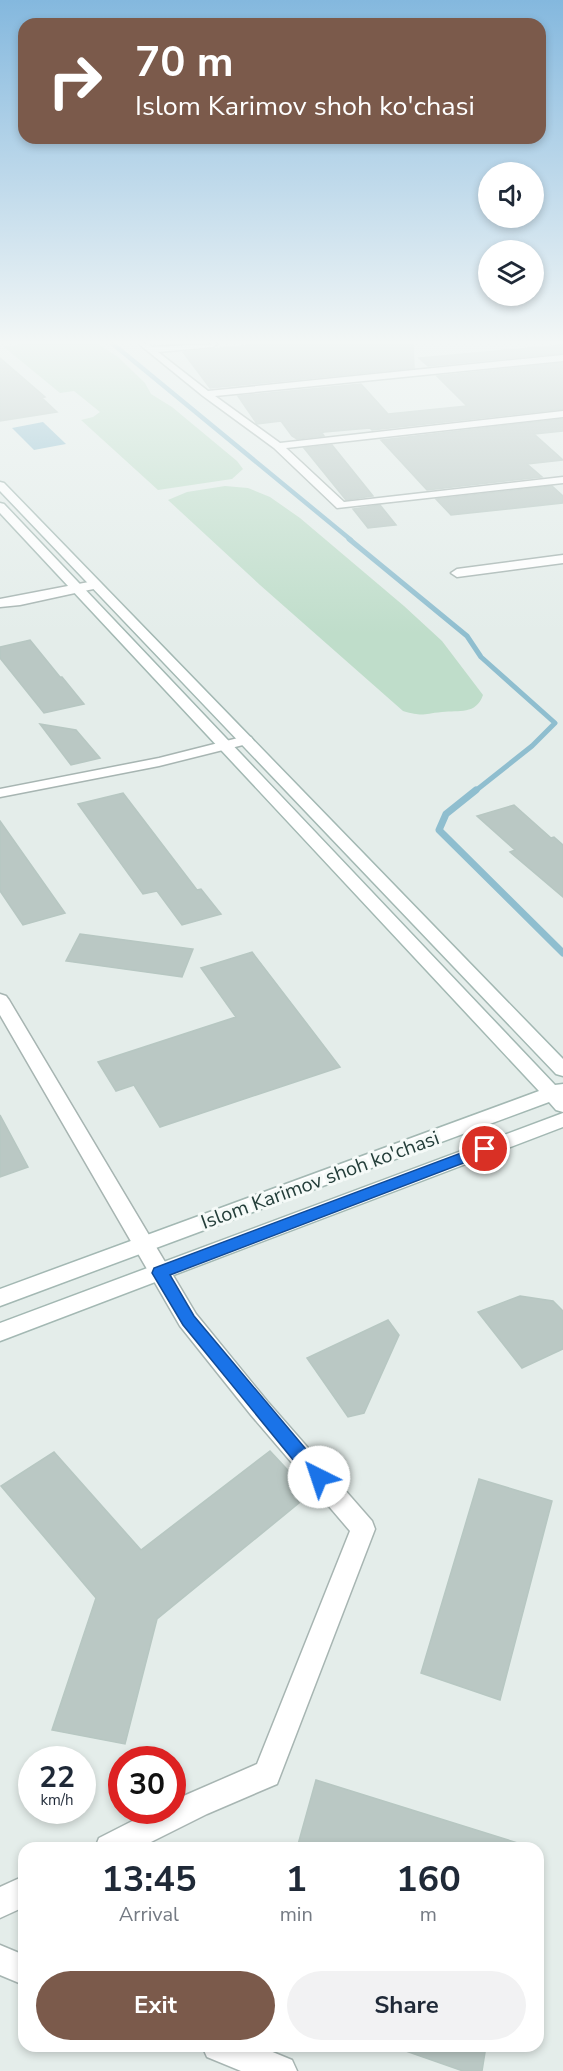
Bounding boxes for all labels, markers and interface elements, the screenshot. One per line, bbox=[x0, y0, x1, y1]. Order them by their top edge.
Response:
text: 70 m bbox=[135, 34, 234, 91]
icon: right bbox=[36, 42, 114, 120]
text: Islom Karimov shoh ko'chasi bbox=[135, 88, 475, 125]
map controls bbox=[478, 162, 544, 306]
button: sound bbox=[478, 162, 544, 228]
button: layers bbox=[478, 240, 544, 306]
pin bbox=[459, 1123, 510, 1174]
street label: Islom Karimov shoh ko'chasi bbox=[197, 1124, 443, 1236]
icon: arrive bbox=[468, 1132, 501, 1165]
position arrow bbox=[287, 1445, 351, 1509]
speed limit sign: 30 bbox=[108, 1746, 186, 1824]
text: 22 bbox=[39, 1757, 75, 1798]
text: km/h bbox=[40, 1790, 74, 1810]
text: 13:45 bbox=[101, 1855, 197, 1904]
text: 1 bbox=[285, 1855, 307, 1904]
text: 160 bbox=[396, 1855, 461, 1904]
text: Arrival bbox=[119, 1901, 179, 1928]
text: min bbox=[280, 1901, 313, 1928]
text: m bbox=[420, 1901, 437, 1928]
button: Exit bbox=[36, 1971, 275, 2040]
button: Share bbox=[287, 1971, 526, 2040]

